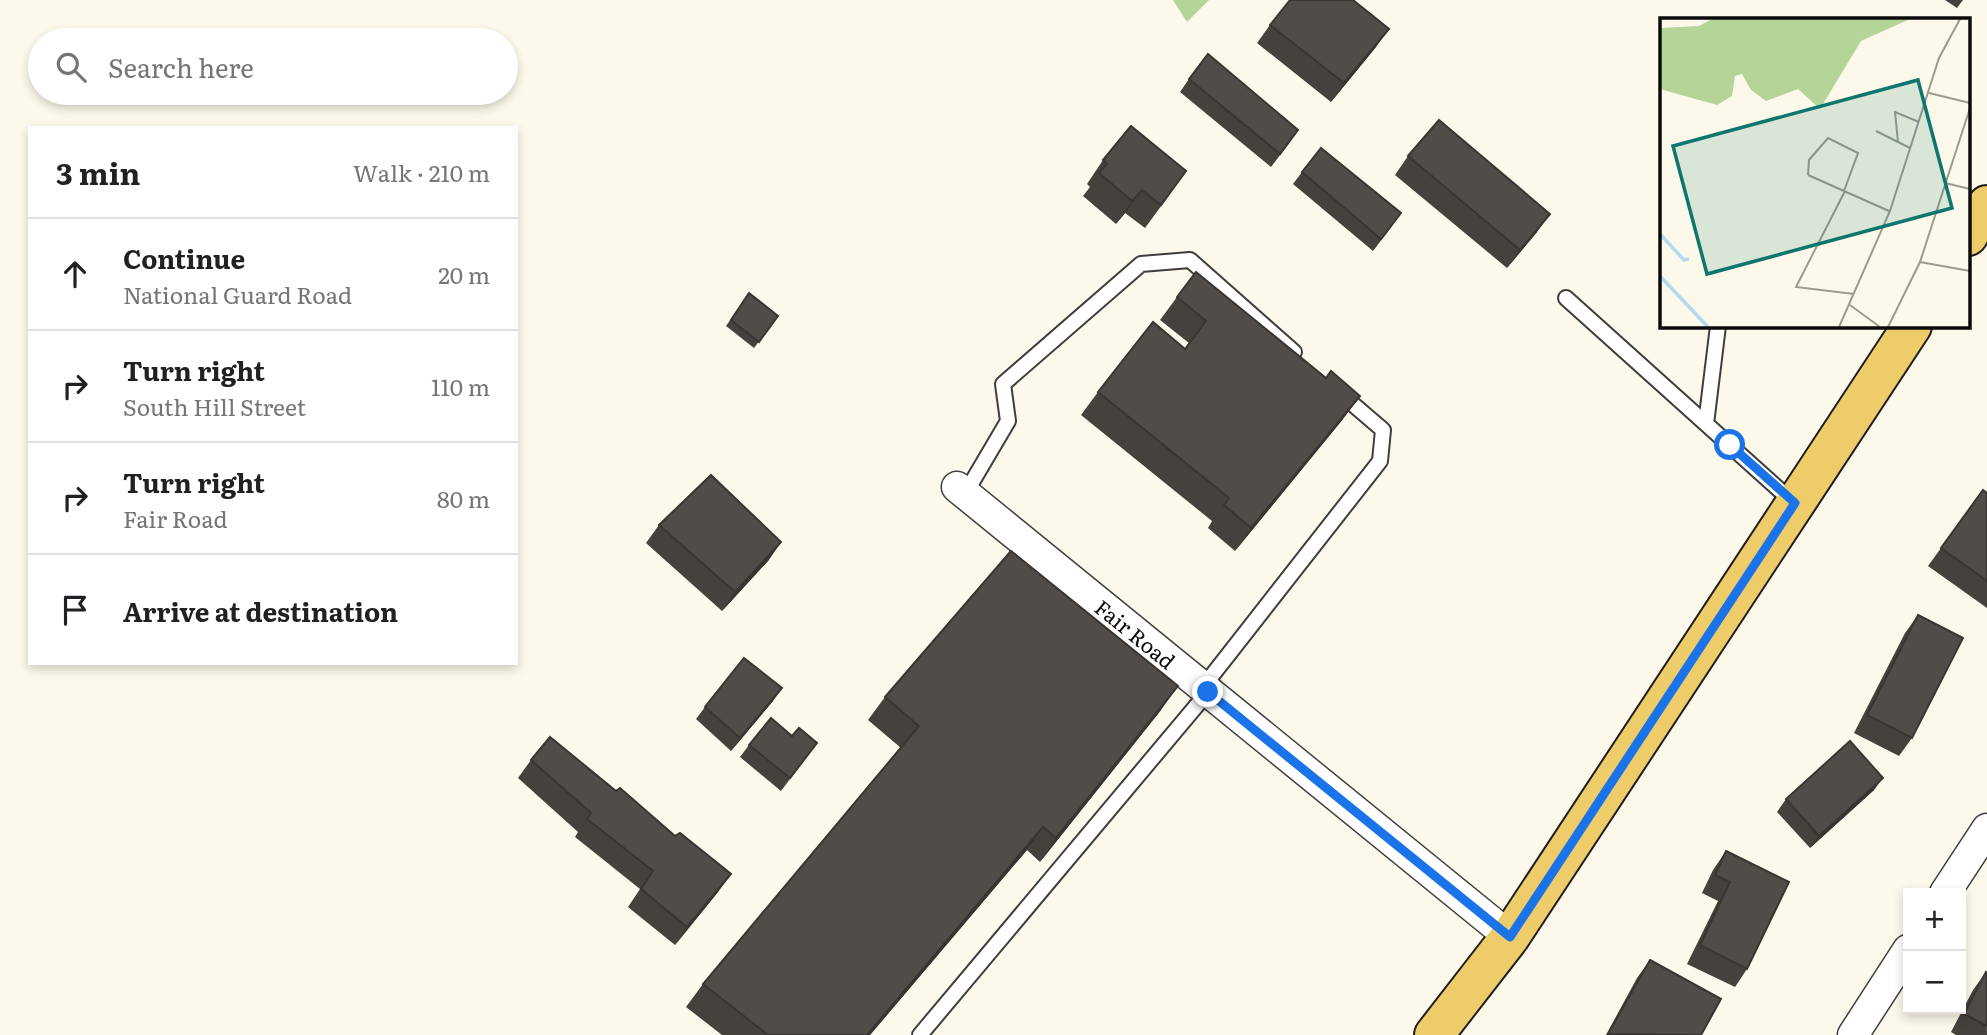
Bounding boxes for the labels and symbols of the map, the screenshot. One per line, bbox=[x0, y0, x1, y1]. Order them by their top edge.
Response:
inset map bbox=[1660, 18, 1969, 327]
route start bbox=[1714, 429, 1745, 460]
street label: Fair Road bbox=[1089, 591, 1183, 675]
route end bbox=[1192, 676, 1223, 707]

